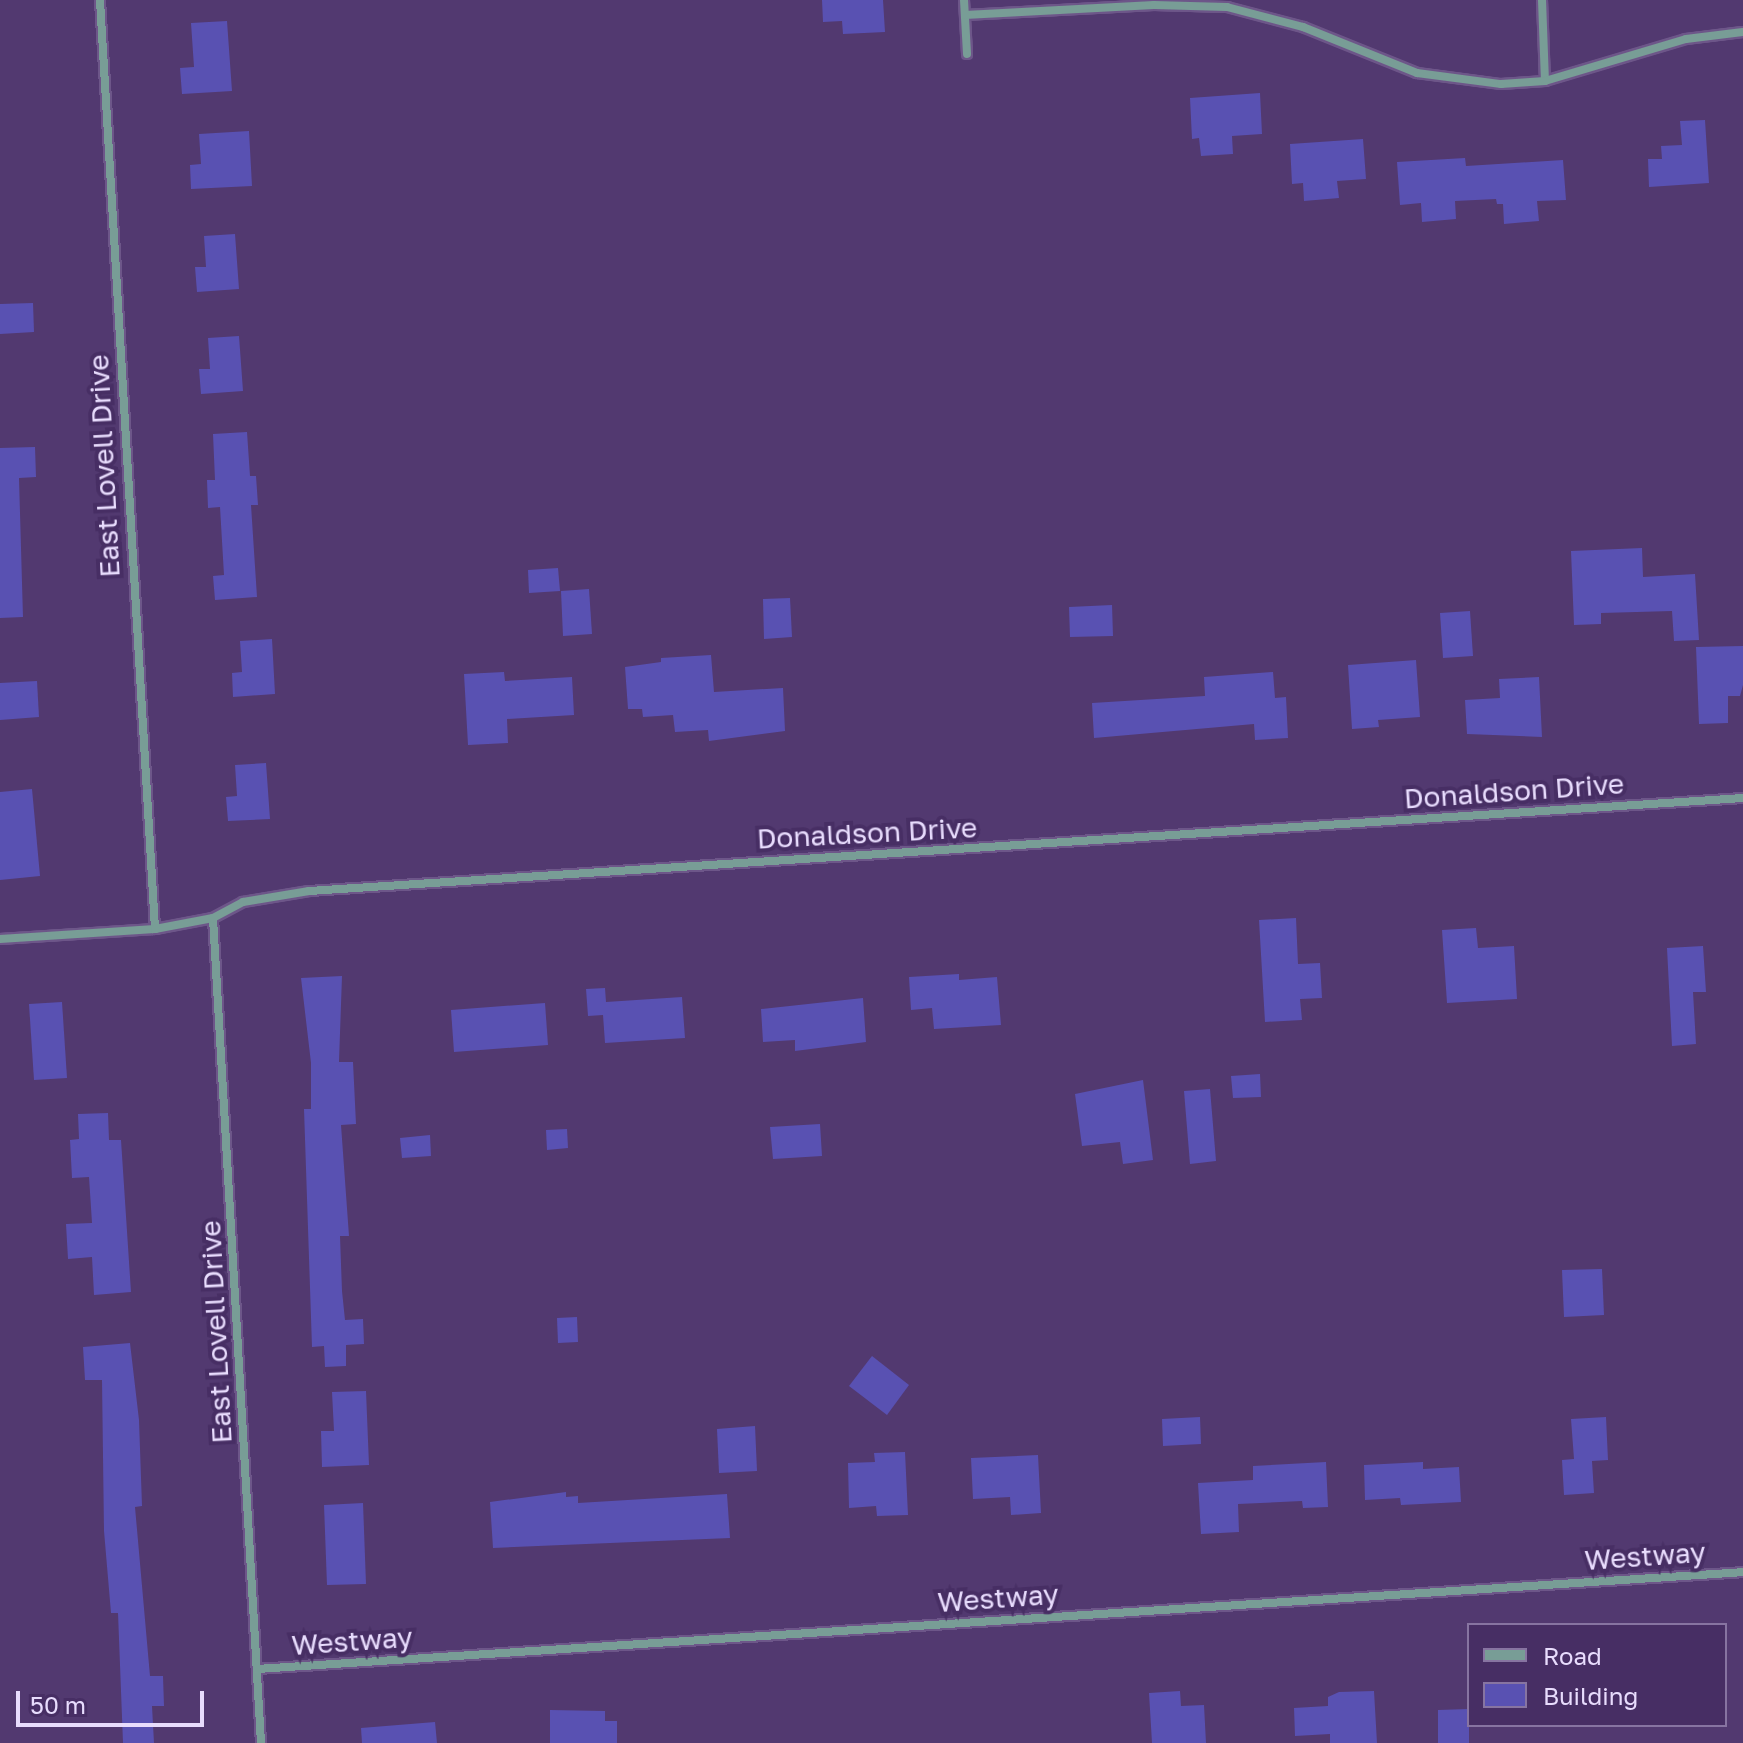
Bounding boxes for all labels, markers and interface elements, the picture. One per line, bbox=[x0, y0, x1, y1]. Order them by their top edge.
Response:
street label: East Lovell Drive bbox=[81, 354, 127, 578]
street label: Donaldson Drive bbox=[1403, 767, 1625, 815]
street label: Donaldson Drive bbox=[756, 810, 978, 856]
street label: East Lovell Drive bbox=[193, 1220, 239, 1444]
street label: Westway bbox=[1583, 1535, 1707, 1577]
street label: Westway bbox=[936, 1577, 1060, 1619]
street label: Westway bbox=[290, 1620, 414, 1662]
legend bbox=[1467, 1623, 1727, 1727]
text: Road bbox=[1543, 1641, 1602, 1670]
scale bar bbox=[20, 1675, 208, 1725]
text: Building bbox=[1543, 1681, 1638, 1710]
text: 50 m bbox=[30, 1690, 86, 1719]

